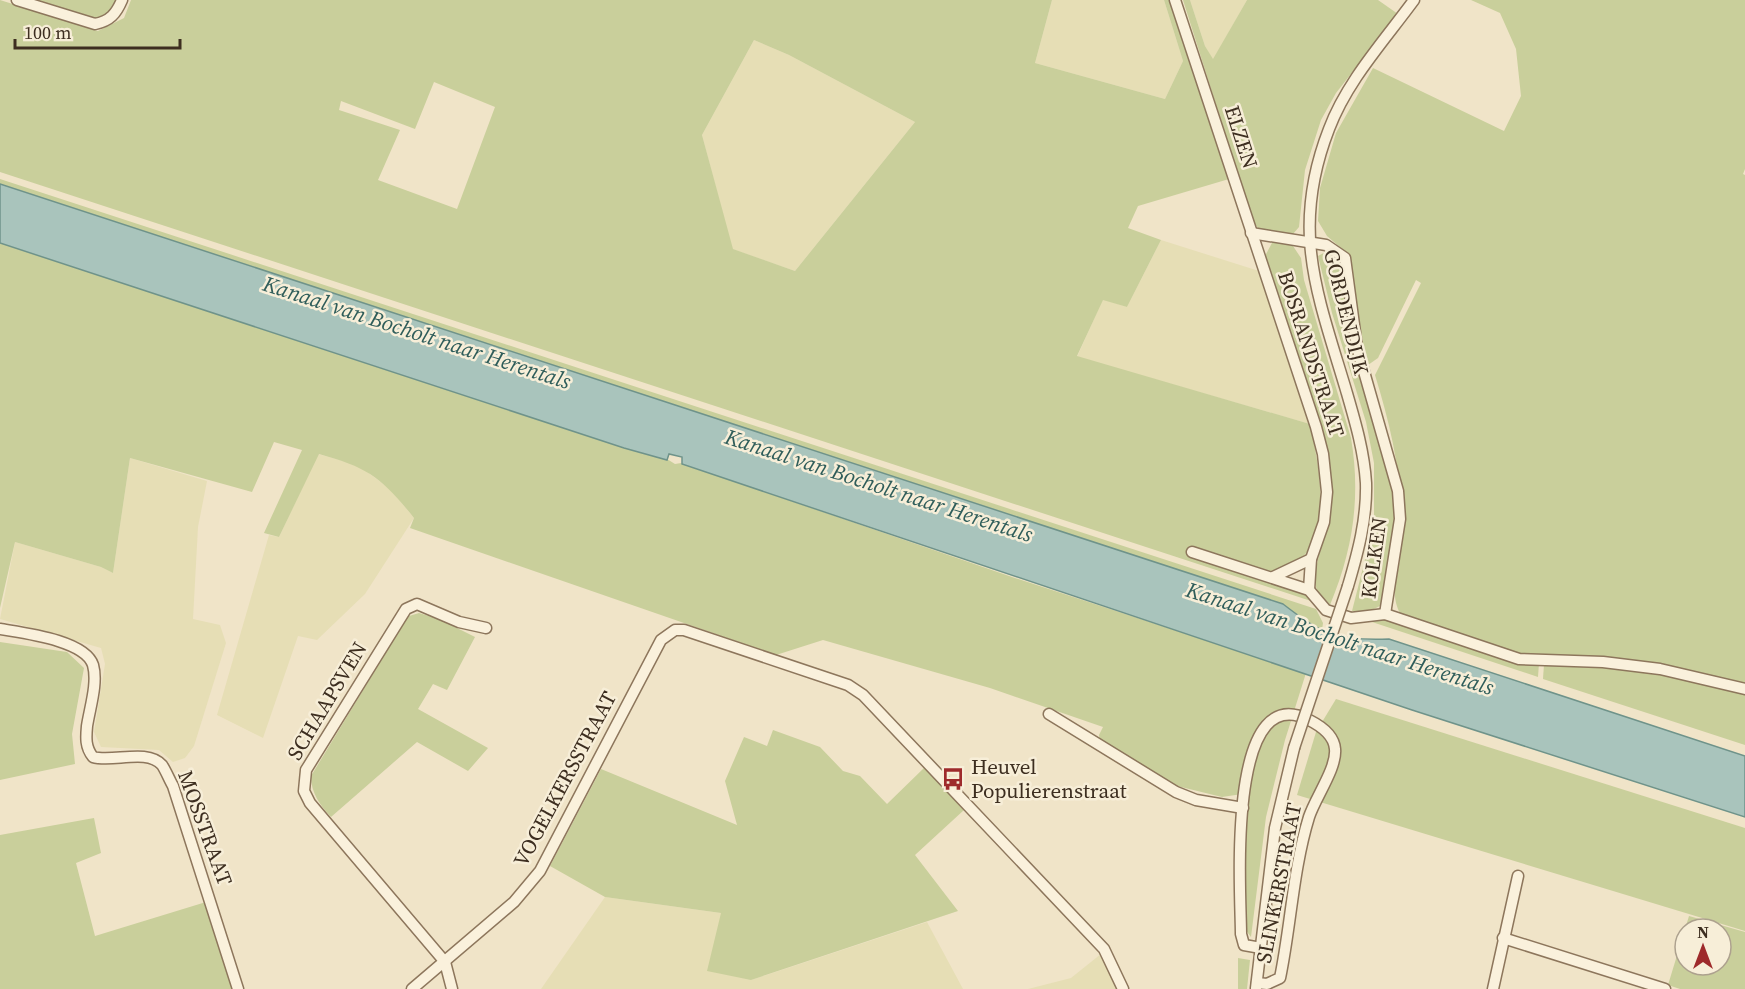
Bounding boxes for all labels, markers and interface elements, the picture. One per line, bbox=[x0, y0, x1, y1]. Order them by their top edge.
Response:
scale bar bbox=[15, 12, 180, 50]
text: 100 m bbox=[24, 20, 71, 45]
street label: ELZEN bbox=[1218, 102, 1265, 172]
street label: GORDENDIJK bbox=[1317, 246, 1376, 378]
street label: BOSRANDSTRAAT bbox=[1271, 267, 1352, 441]
water label: Kanaal van Bocholt naar Herentals bbox=[258, 268, 575, 396]
water label: Kanaal van Bocholt naar Herentals bbox=[720, 421, 1037, 549]
street label: KOLKEN bbox=[1353, 515, 1394, 601]
water label: Kanaal van Bocholt naar Herentals bbox=[1181, 574, 1498, 702]
street label: SCHAAPSVEN bbox=[280, 636, 373, 765]
street label: VOGELKERSSTRAAT bbox=[506, 686, 623, 871]
place label: Heuvel Populierenstraat bbox=[971, 752, 1127, 805]
street label: MOSSTRAAT bbox=[171, 766, 240, 890]
bus stop icon: Heuvel Populierenstraat bbox=[940, 766, 966, 792]
street label: SLINKERSTRAAT bbox=[1249, 800, 1308, 965]
north arrow bbox=[1673, 917, 1733, 977]
text: N bbox=[1697, 921, 1709, 943]

